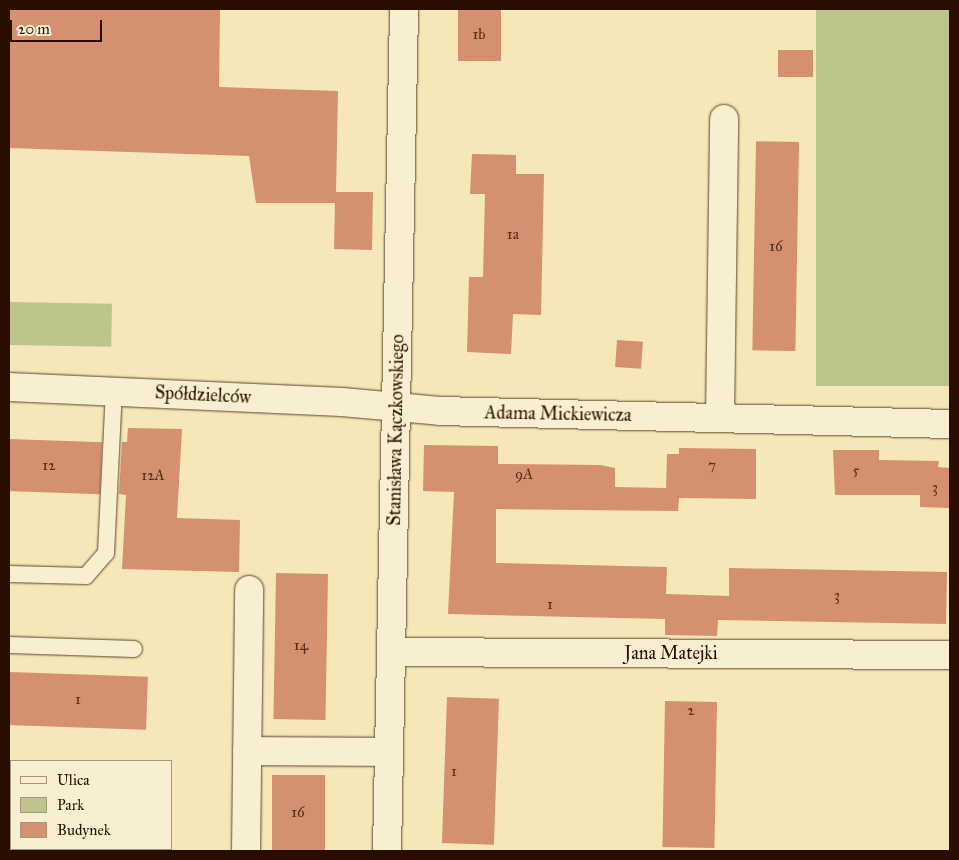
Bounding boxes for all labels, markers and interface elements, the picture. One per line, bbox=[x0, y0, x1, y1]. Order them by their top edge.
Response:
scale bar bbox=[12, 10, 105, 42]
text: 20 m bbox=[18, 20, 50, 38]
house number: 1b bbox=[472, 26, 486, 44]
house number: 1a bbox=[507, 226, 519, 244]
house number: 16 bbox=[769, 238, 783, 256]
street label: Stanisława Kączkowskiego bbox=[384, 334, 408, 526]
street label: Spółdzielców bbox=[154, 382, 252, 408]
street label: Adama Mickiewicza bbox=[484, 402, 632, 426]
house number: 12 bbox=[42, 457, 56, 475]
house number: 7 bbox=[708, 457, 716, 475]
house number: 5 bbox=[853, 462, 859, 480]
house number: 9A bbox=[515, 466, 533, 484]
house number: 12A bbox=[141, 467, 165, 485]
house number: 3 bbox=[932, 479, 938, 497]
house number: 3 bbox=[834, 587, 840, 605]
house number: 1 bbox=[547, 596, 553, 614]
house number: 14 bbox=[294, 637, 308, 655]
street label: Jana Matejki bbox=[624, 642, 718, 664]
house number: 1 bbox=[75, 691, 81, 709]
house number: 2 bbox=[687, 702, 695, 720]
legend bbox=[10, 760, 172, 850]
house number: 1 bbox=[451, 763, 457, 781]
text: Ulica bbox=[57, 771, 90, 789]
text: Park bbox=[57, 796, 84, 814]
house number: 16 bbox=[291, 804, 305, 822]
text: Budynek bbox=[57, 821, 111, 839]

